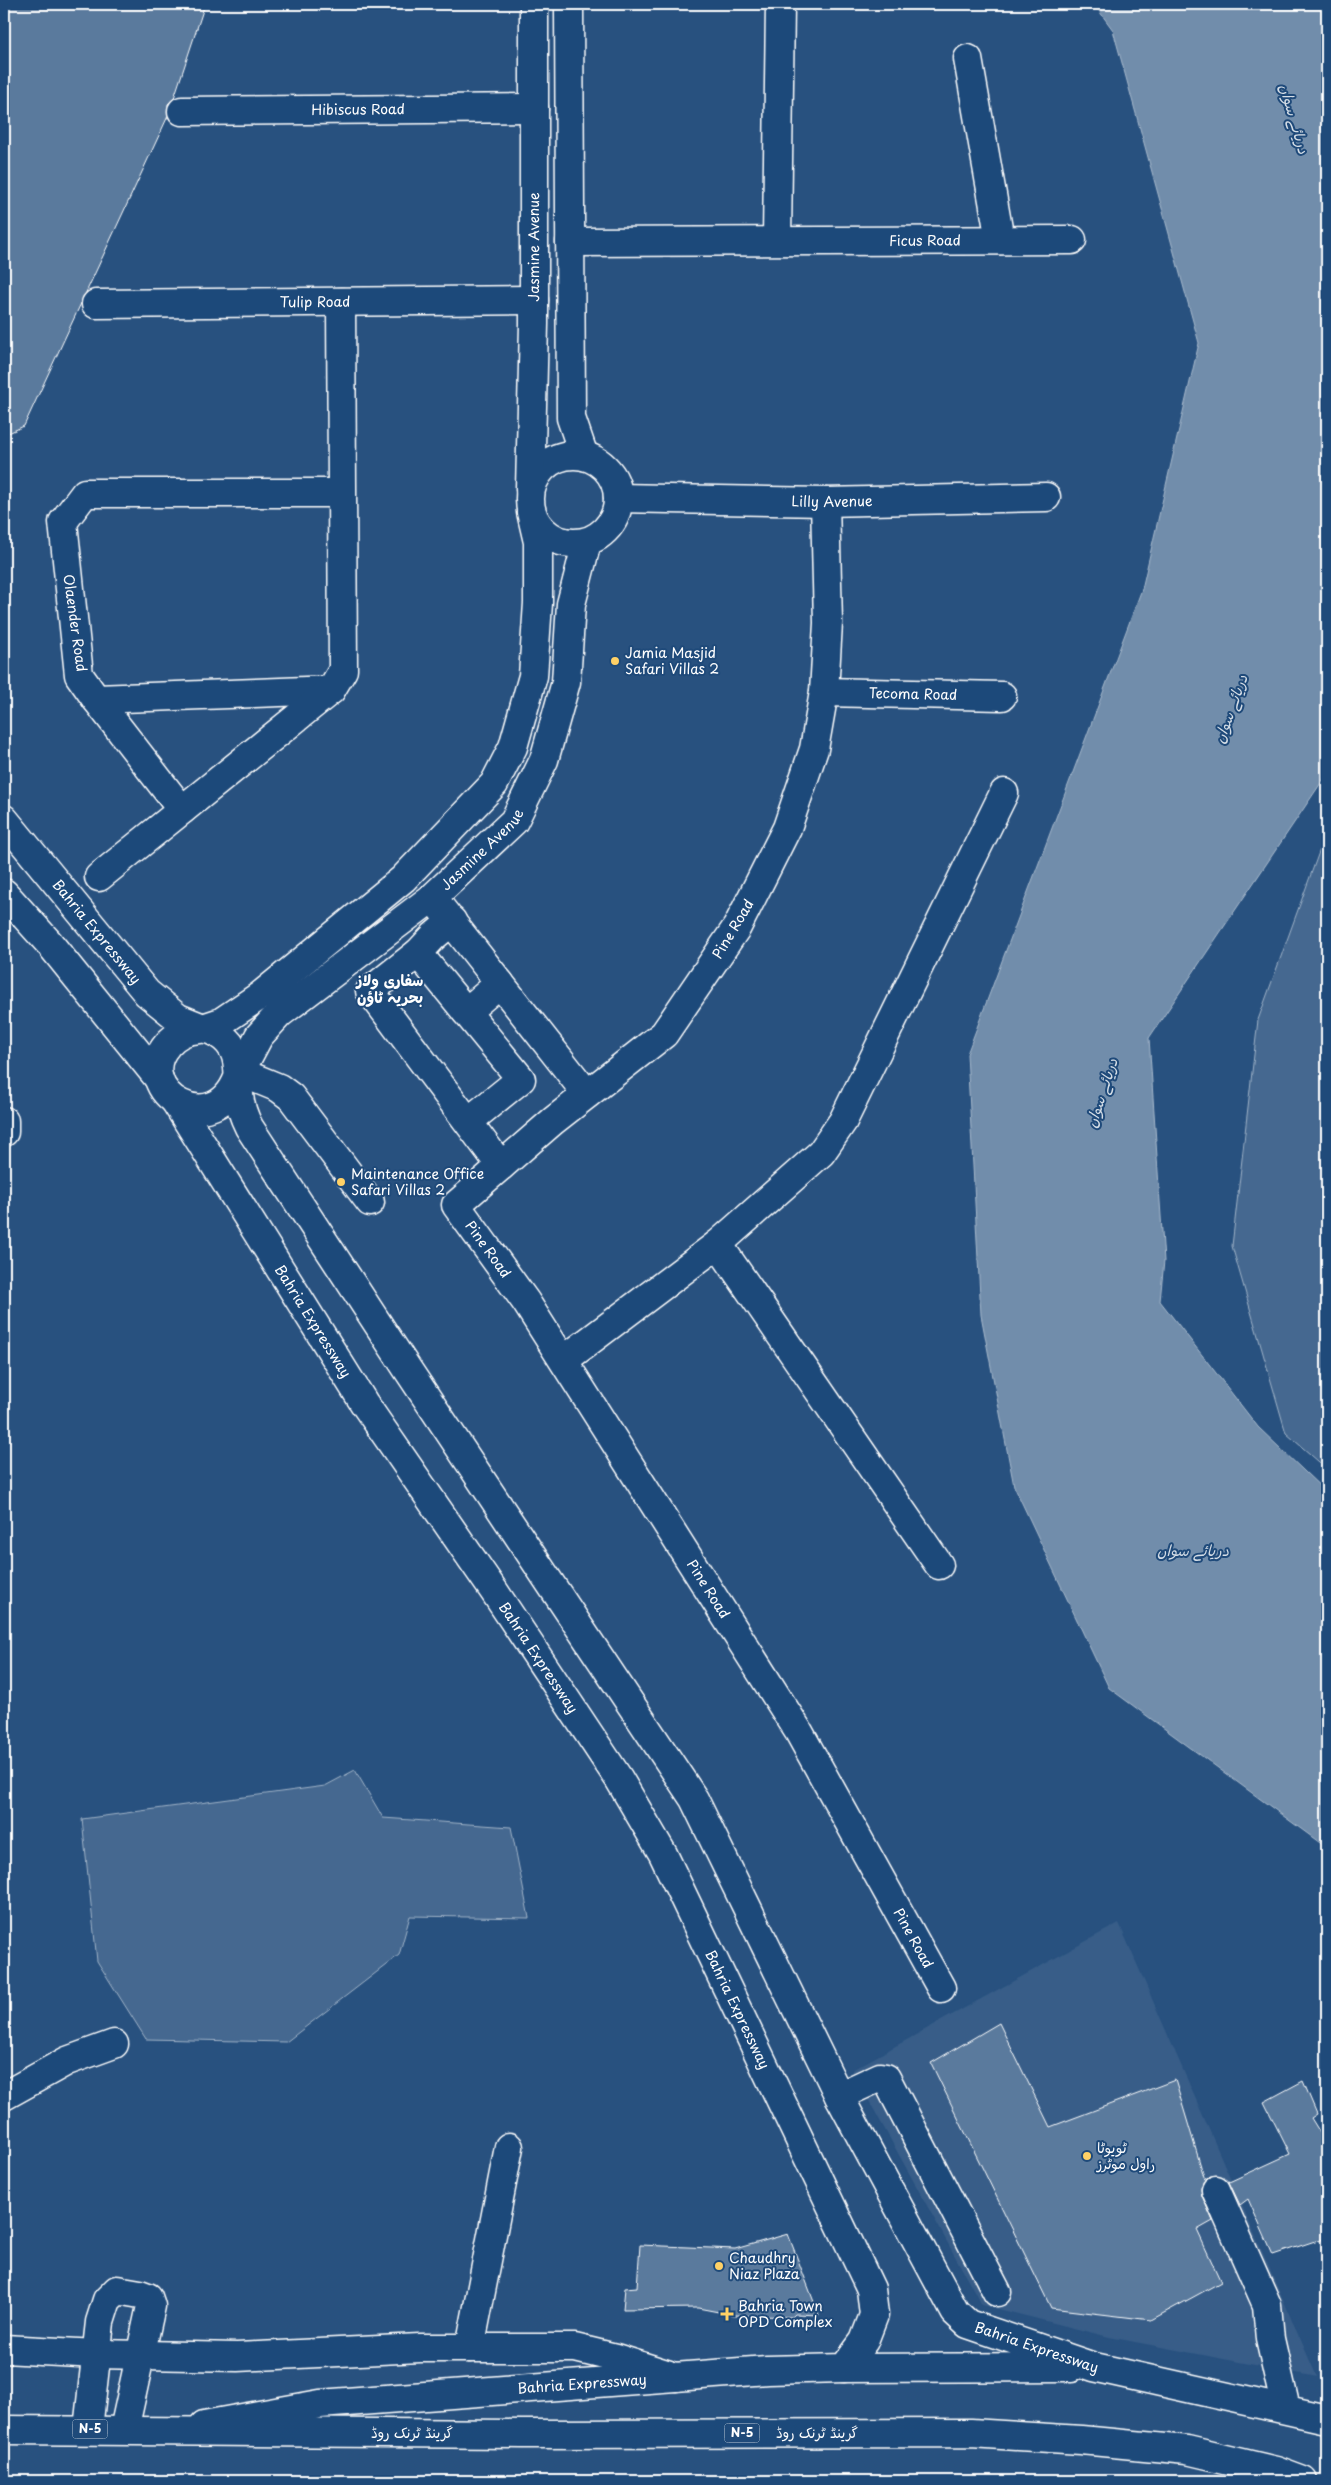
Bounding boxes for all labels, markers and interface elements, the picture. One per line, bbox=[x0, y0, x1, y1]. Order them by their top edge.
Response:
water label: دریائے سواں bbox=[1274, 81, 1316, 156]
street label: Hibiscus Road bbox=[311, 98, 405, 120]
street label: Jasmine Avenue bbox=[523, 192, 544, 302]
street label: Ficus Road bbox=[889, 229, 961, 251]
street label: Tulip Road bbox=[280, 291, 350, 312]
street label: Lilly Avenue bbox=[791, 490, 873, 512]
street label: Olaender Road bbox=[58, 573, 93, 673]
place label: Jamia Masjid Safari Villas 2 bbox=[625, 642, 719, 679]
marker: Jamia Masjid Safari Villas 2 bbox=[609, 655, 621, 667]
water label: دریائے سواں bbox=[1206, 671, 1253, 746]
street label: Tecoma Road bbox=[869, 682, 957, 705]
street label: Jasmine Avenue bbox=[436, 805, 529, 895]
street label: Bahria Expressway bbox=[48, 875, 146, 988]
street label: Pine Road bbox=[707, 895, 759, 962]
district label: سفاری ولاز بحریہ ٹاؤن bbox=[355, 968, 423, 1008]
water label: دریائے سواں bbox=[1079, 1055, 1123, 1130]
place label: Maintenance Office Safari Villas 2 bbox=[351, 1163, 484, 1200]
marker: Maintenance Office Safari Villas 2 bbox=[335, 1176, 347, 1188]
street label: Pine Road bbox=[461, 1216, 516, 1282]
street label: Bahria Expressway bbox=[270, 1261, 357, 1382]
water label: دریائے سواں bbox=[1157, 1538, 1229, 1561]
street label: Pine Road bbox=[682, 1555, 735, 1622]
street label: Bahria Expressway bbox=[494, 1598, 583, 1717]
street label: Pine Road bbox=[889, 1904, 939, 1972]
street label: Bahria Expressway bbox=[700, 1946, 775, 2072]
place label: ٹویوٹا راول موٹرز bbox=[1096, 2137, 1155, 2174]
marker: ٹویوٹا راول موٹرز bbox=[1081, 2150, 1093, 2162]
place label: Chaudhry Niaz Plaza bbox=[729, 2247, 800, 2284]
marker: Chaudhry Niaz Plaza bbox=[713, 2260, 725, 2272]
place label: Bahria Town OPD Complex bbox=[738, 2295, 832, 2332]
marker: Bahria Town OPD Complex bbox=[720, 2307, 734, 2321]
street label: Bahria Expressway bbox=[972, 2316, 1100, 2378]
street label: Bahria Expressway bbox=[517, 2369, 647, 2398]
road number: N-5 bbox=[72, 2420, 108, 2438]
street label: گرینڈ ٹرنک روڈ bbox=[371, 2422, 453, 2443]
street label: گرینڈ ٹرنک روڈ bbox=[776, 2422, 858, 2443]
road number: N-5 bbox=[724, 2424, 760, 2442]

